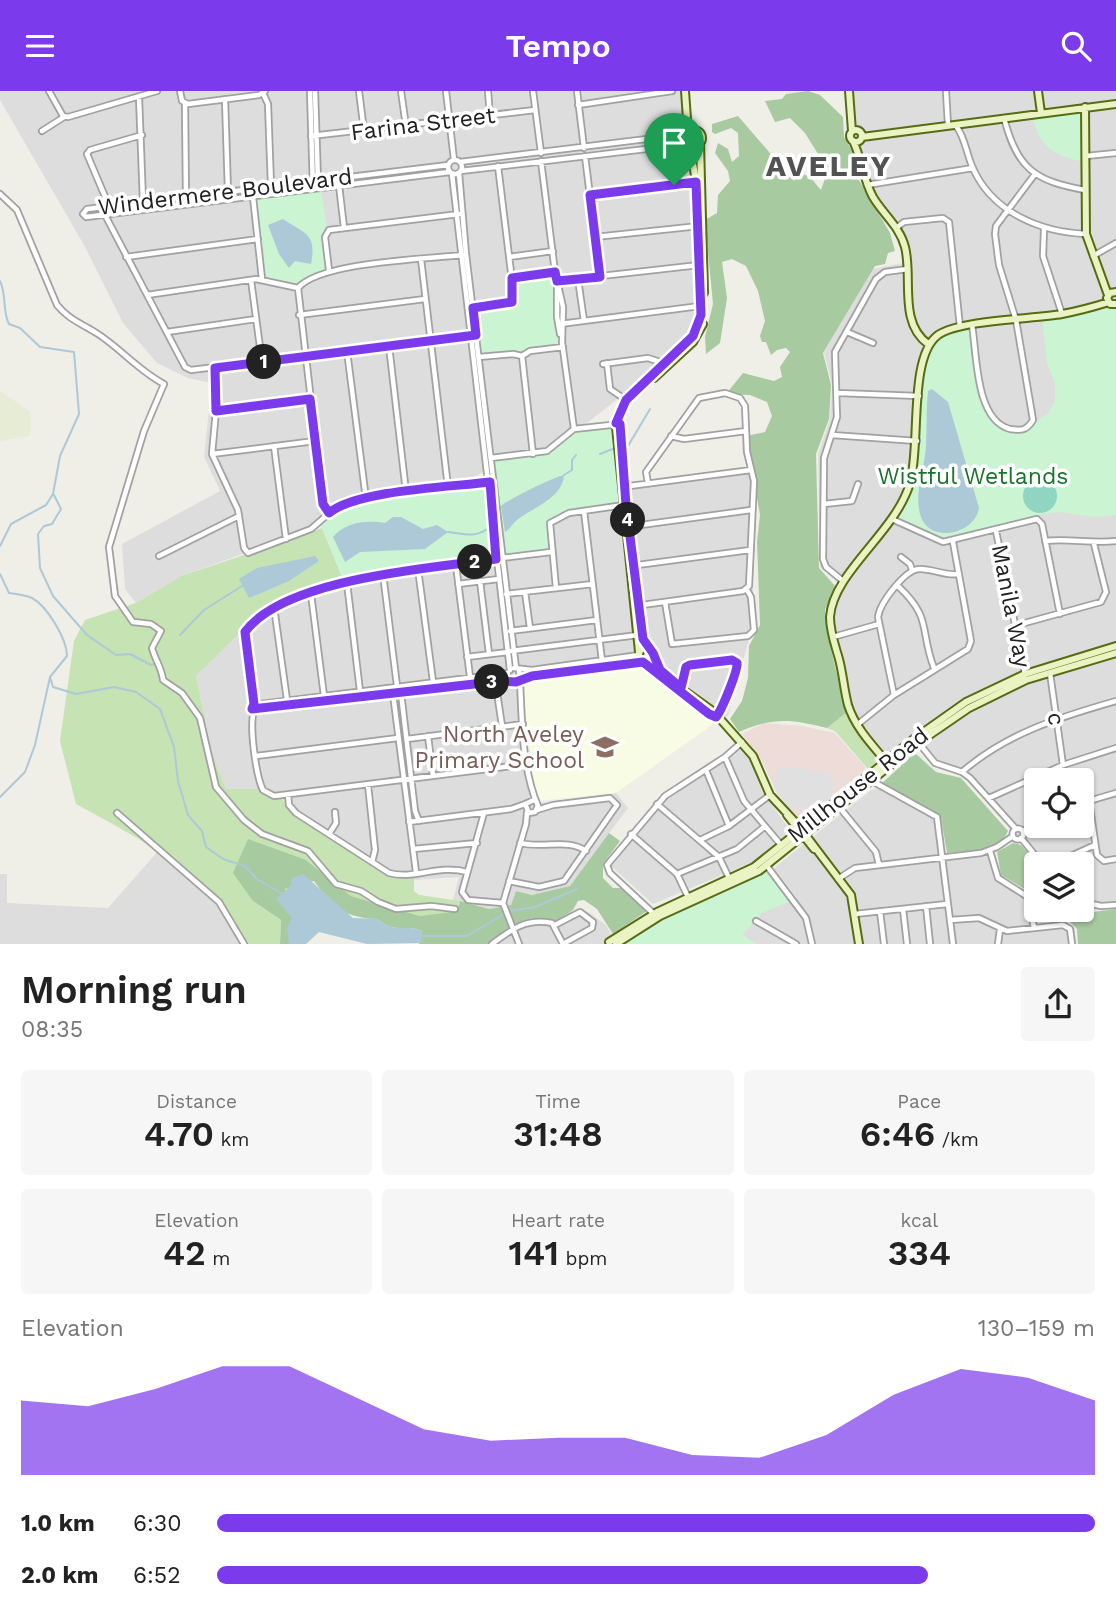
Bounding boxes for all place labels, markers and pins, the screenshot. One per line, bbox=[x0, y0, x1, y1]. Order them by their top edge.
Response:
pin bbox=[644, 113, 704, 185]
pin: 1 bbox=[246, 345, 282, 379]
pin: 4 bbox=[610, 503, 646, 537]
pin: 2 bbox=[458, 545, 492, 580]
pin: 3 bbox=[475, 665, 510, 699]
place label: North Aveley Primary School bbox=[415, 721, 584, 774]
school or university icon: North Aveley Primary School bbox=[590, 732, 620, 762]

